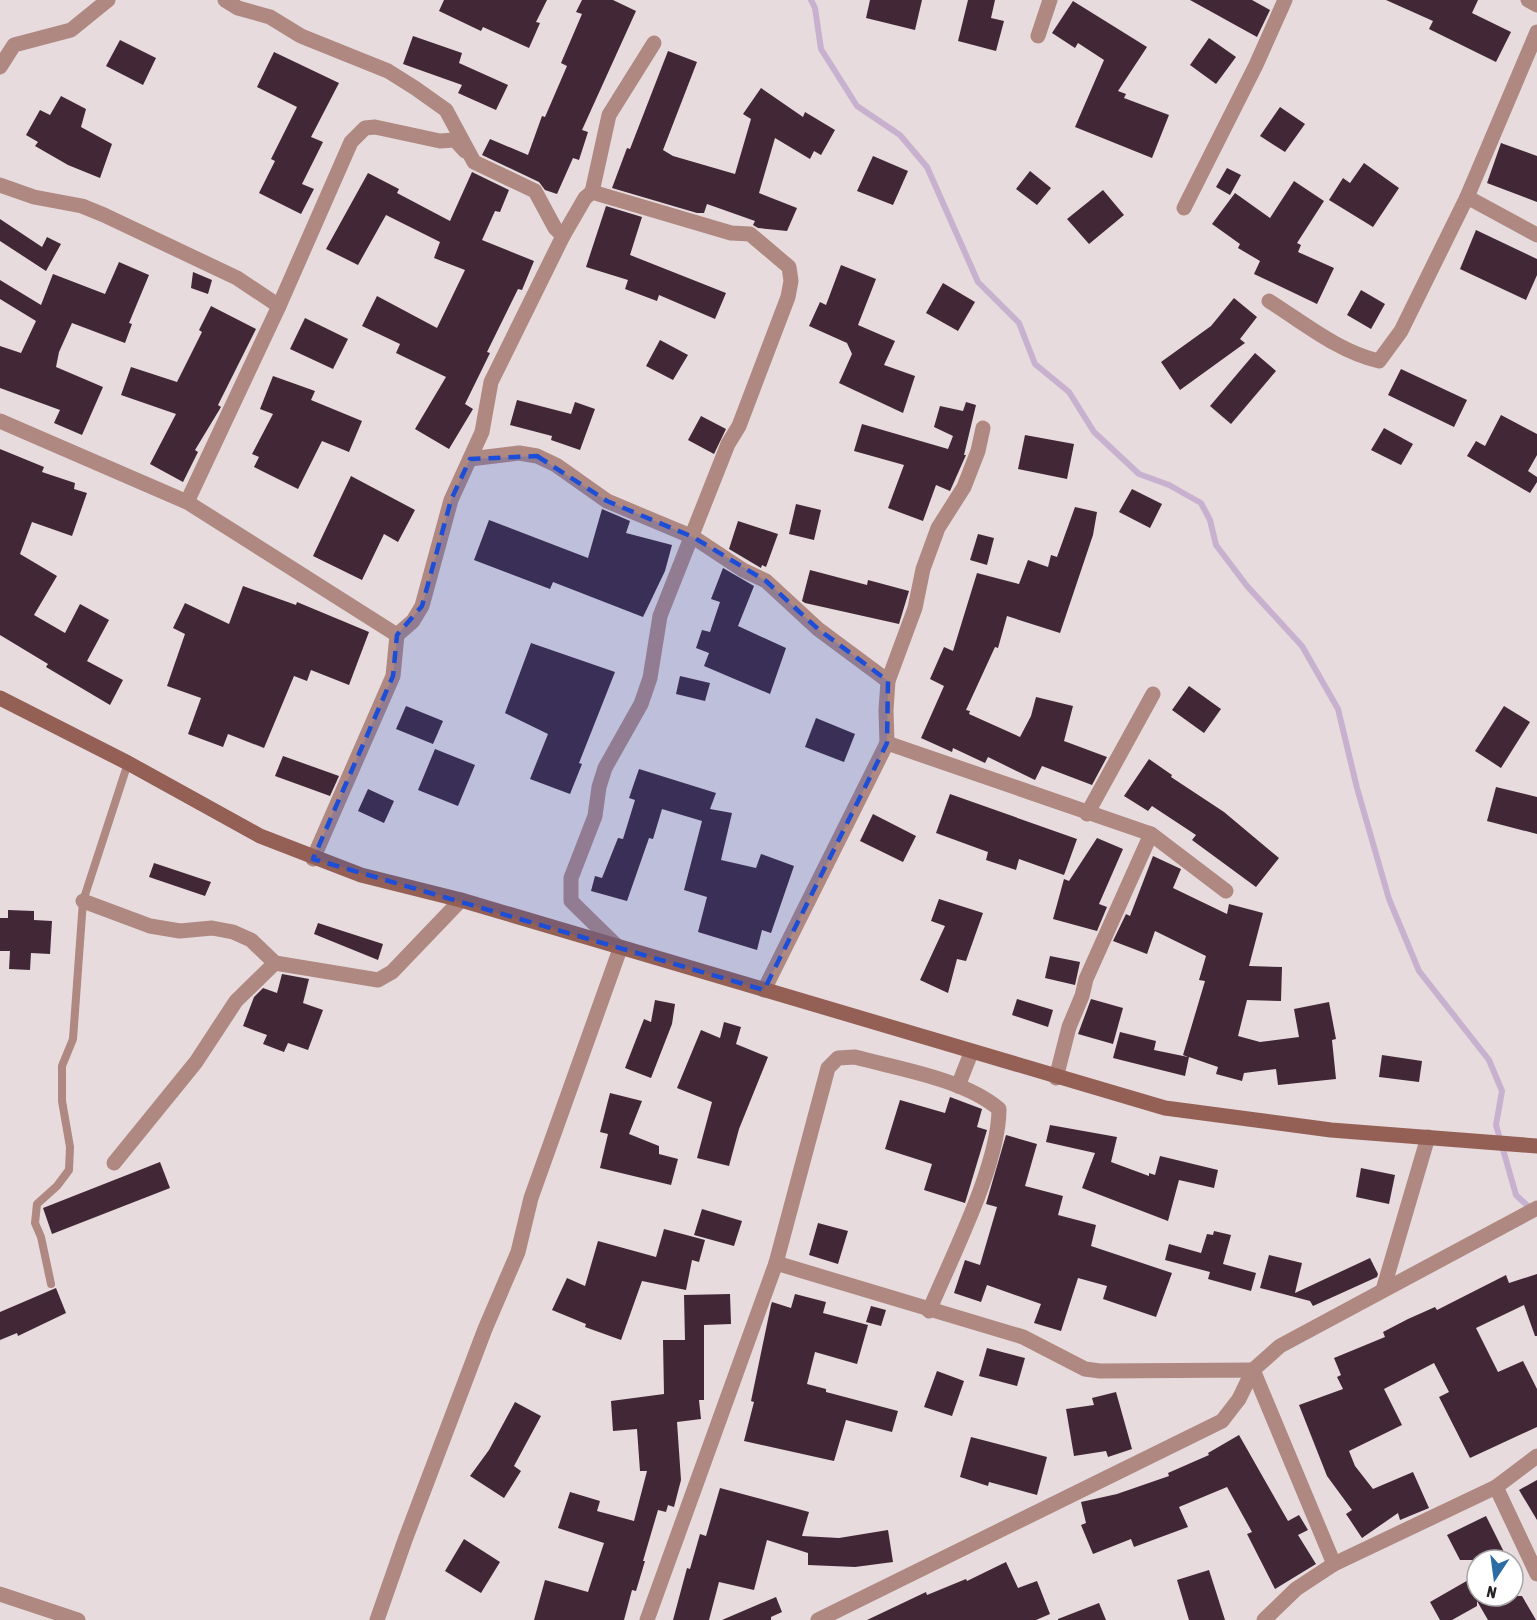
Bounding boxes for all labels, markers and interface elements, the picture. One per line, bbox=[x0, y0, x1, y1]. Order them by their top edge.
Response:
north arrow bbox=[1465, 1548, 1525, 1608]
text: N bbox=[1485, 1583, 1498, 1602]

